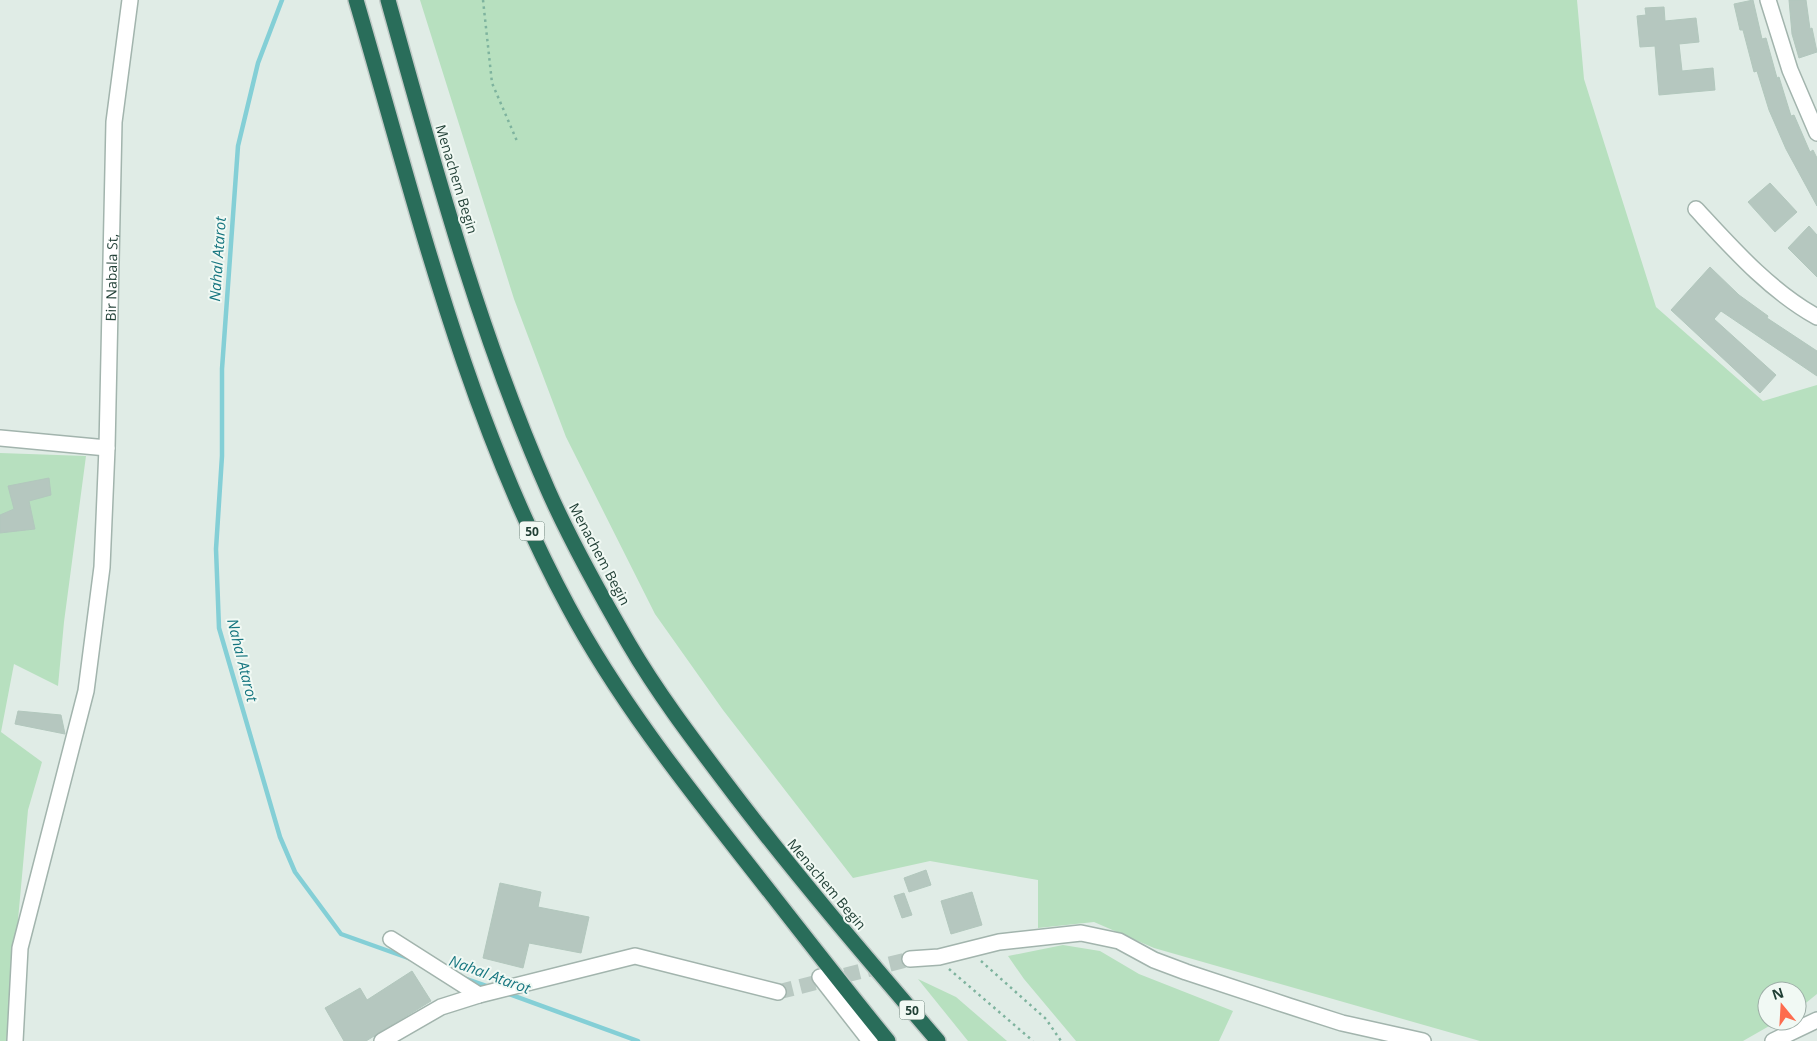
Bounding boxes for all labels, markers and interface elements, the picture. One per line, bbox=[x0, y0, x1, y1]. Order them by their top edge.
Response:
street label: Menachem Begin bbox=[431, 122, 483, 236]
water label: Nahal Atarot bbox=[204, 215, 230, 302]
street label: Bir Nabala St, bbox=[100, 233, 121, 322]
street label: Menachem Begin bbox=[565, 500, 635, 608]
road number: 50 bbox=[520, 522, 544, 540]
water label: Nahal Atarot bbox=[223, 616, 263, 705]
street label: Menachem Begin bbox=[783, 835, 871, 933]
water label: Nahal Atarot bbox=[447, 950, 534, 998]
north arrow bbox=[1757, 981, 1807, 1031]
text: N bbox=[1769, 982, 1786, 1004]
road number: 50 bbox=[900, 1000, 924, 1020]

